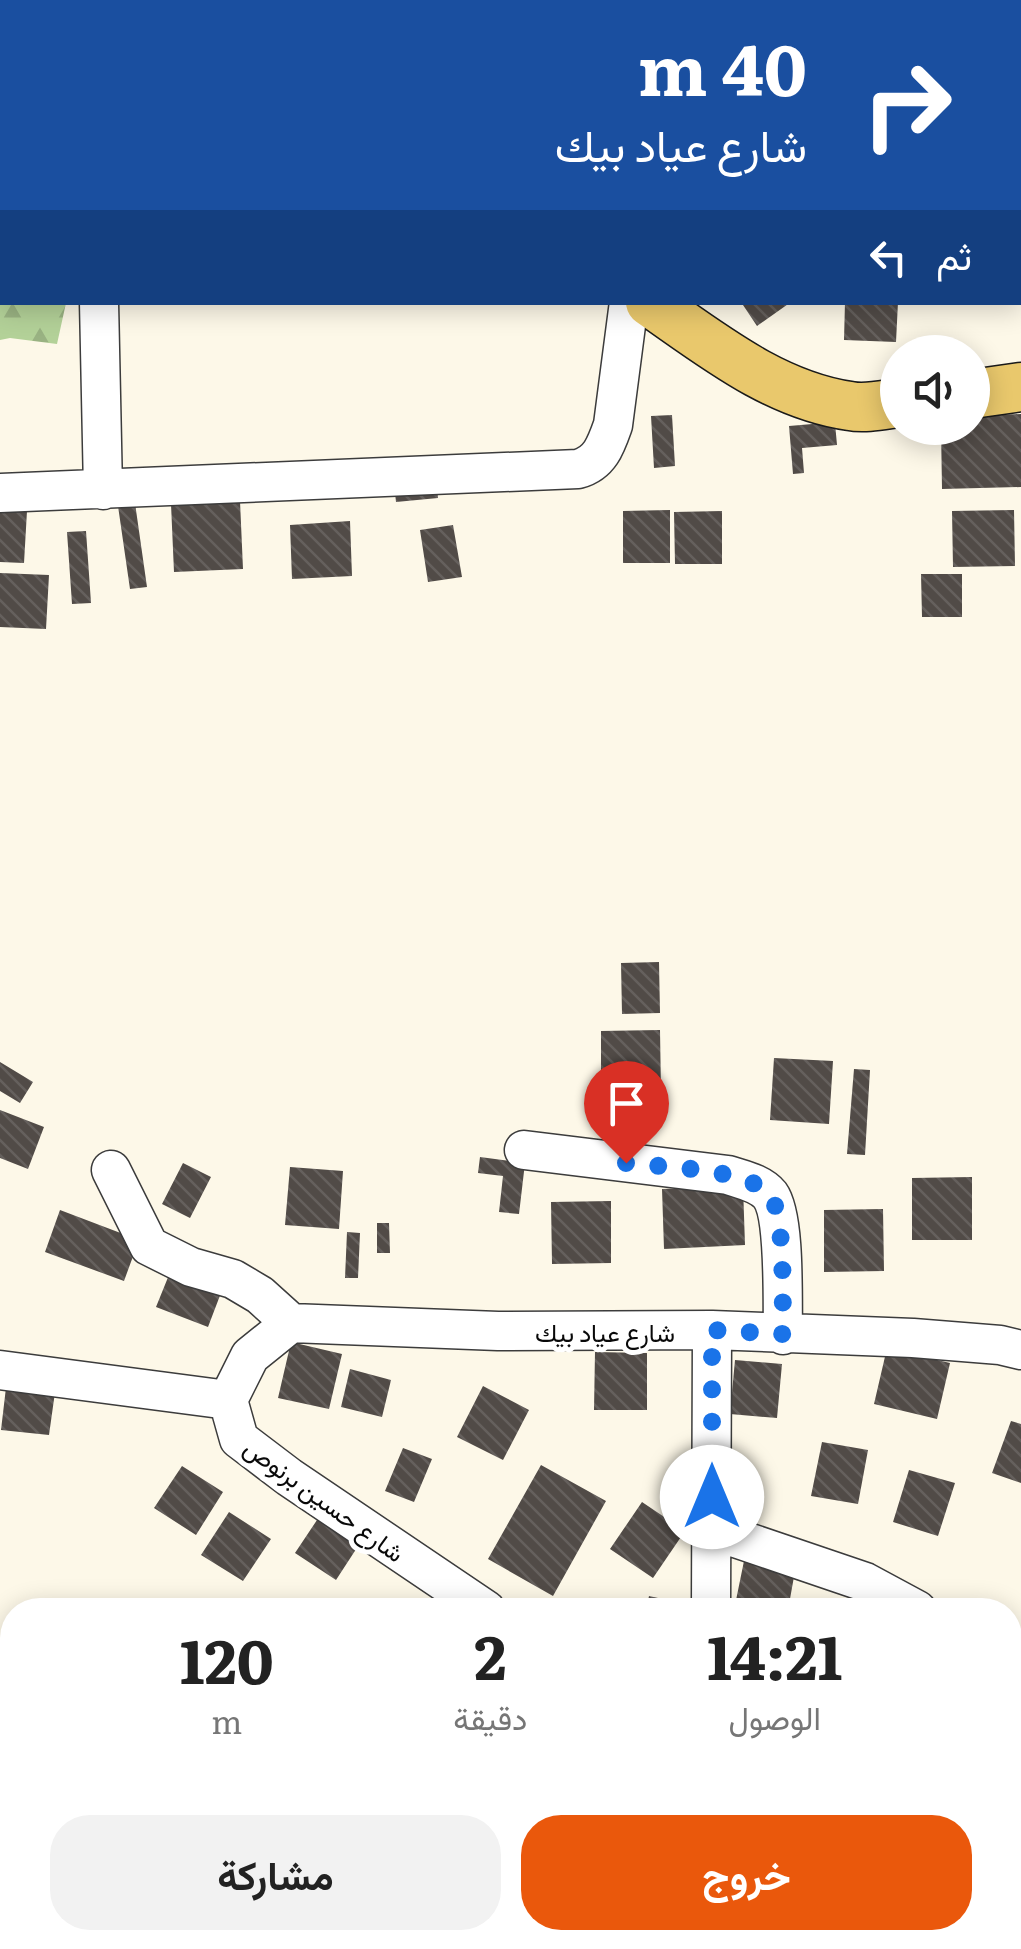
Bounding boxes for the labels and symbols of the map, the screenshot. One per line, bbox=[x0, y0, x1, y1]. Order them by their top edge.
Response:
pin bbox=[584, 1061, 669, 1164]
street label: شارع عياد بيك bbox=[535, 1313, 675, 1350]
street label: شارع حسين برنوص bbox=[237, 1428, 413, 1570]
position arrow bbox=[660, 1445, 764, 1549]

